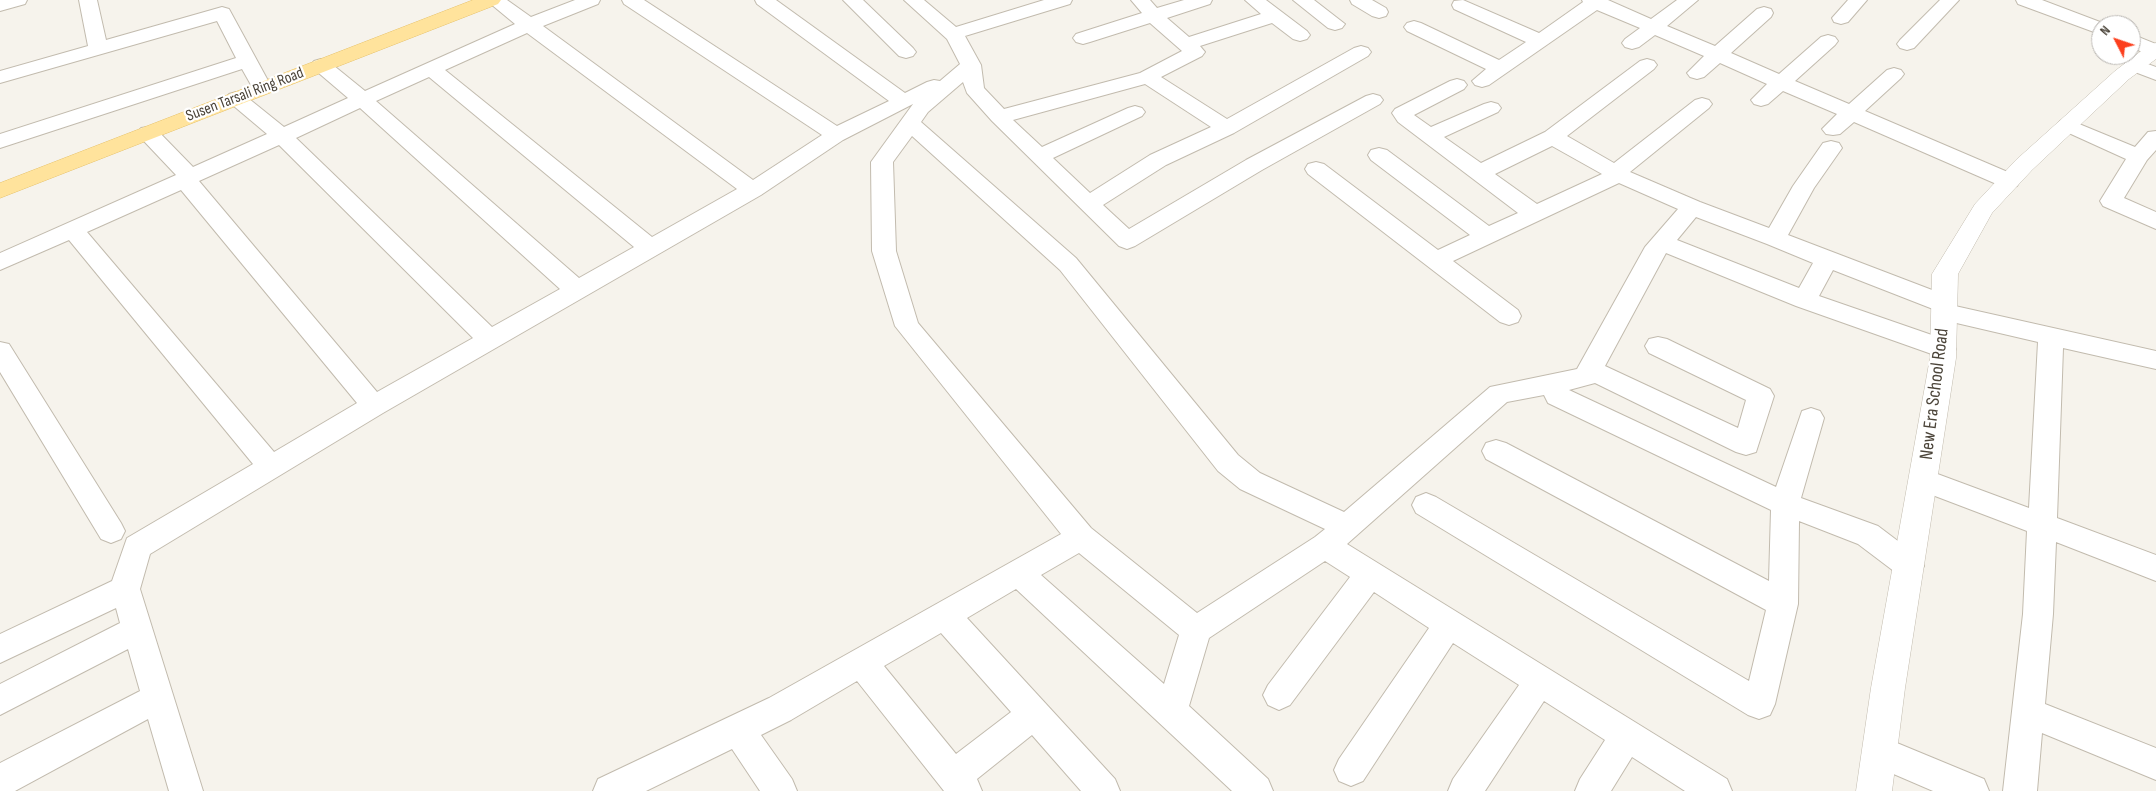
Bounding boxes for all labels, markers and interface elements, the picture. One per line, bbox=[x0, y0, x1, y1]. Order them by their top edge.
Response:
north arrow bbox=[2091, 15, 2141, 65]
text: N bbox=[2096, 22, 2114, 39]
street label: Susen Tarsali Ring Road bbox=[183, 64, 307, 126]
street label: New Era School Road bbox=[1916, 327, 1954, 461]

